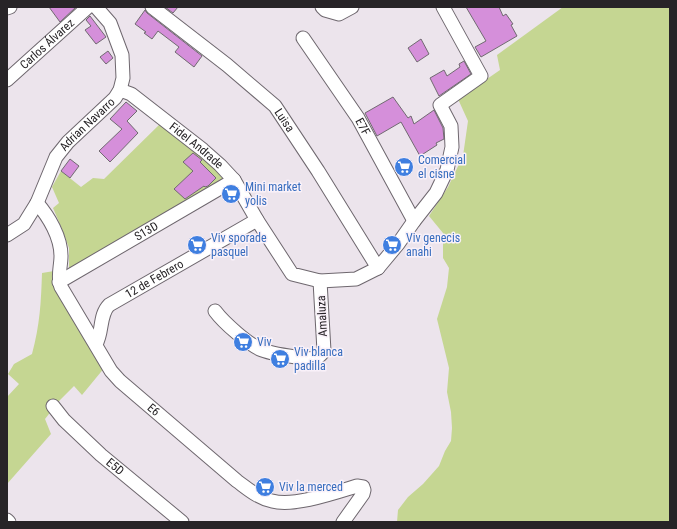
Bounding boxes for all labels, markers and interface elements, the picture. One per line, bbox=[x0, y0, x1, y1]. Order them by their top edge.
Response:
street label: Carlos Álvarez bbox=[17, 16, 77, 72]
street label: Adrian Navarro bbox=[57, 95, 118, 154]
street label: Luisa bbox=[272, 106, 297, 135]
street label: E7F bbox=[352, 116, 373, 138]
street label: Fidel Andrade bbox=[167, 120, 226, 172]
place label: Comercial el cisne bbox=[418, 153, 466, 181]
supermarket icon: Comercial el cisne bbox=[393, 156, 415, 178]
place label: Mini market yolis bbox=[245, 180, 301, 208]
supermarket icon: Mini market yolis bbox=[220, 183, 242, 205]
street label: S13D bbox=[132, 219, 161, 243]
place label: Viv sporade pasquel bbox=[211, 231, 267, 259]
place label: Viv genecis anahi bbox=[406, 231, 460, 259]
supermarket icon: Viv sporade pasquel bbox=[186, 234, 208, 256]
supermarket icon: Viv genecis anahi bbox=[381, 234, 403, 256]
street label: 12 de Febrero bbox=[123, 257, 186, 301]
street label: Amaluza bbox=[314, 295, 330, 337]
supermarket icon: Viv bbox=[232, 331, 254, 353]
place label: Viv bbox=[257, 335, 272, 349]
place label: Viv blanca padilla bbox=[294, 345, 343, 373]
supermarket icon: Viv blanca padilla bbox=[269, 348, 291, 370]
street label: E6 bbox=[145, 401, 163, 419]
street label: E5D bbox=[103, 455, 127, 478]
supermarket icon: Viv la merced bbox=[254, 476, 276, 498]
place label: Viv la merced bbox=[279, 480, 343, 494]

